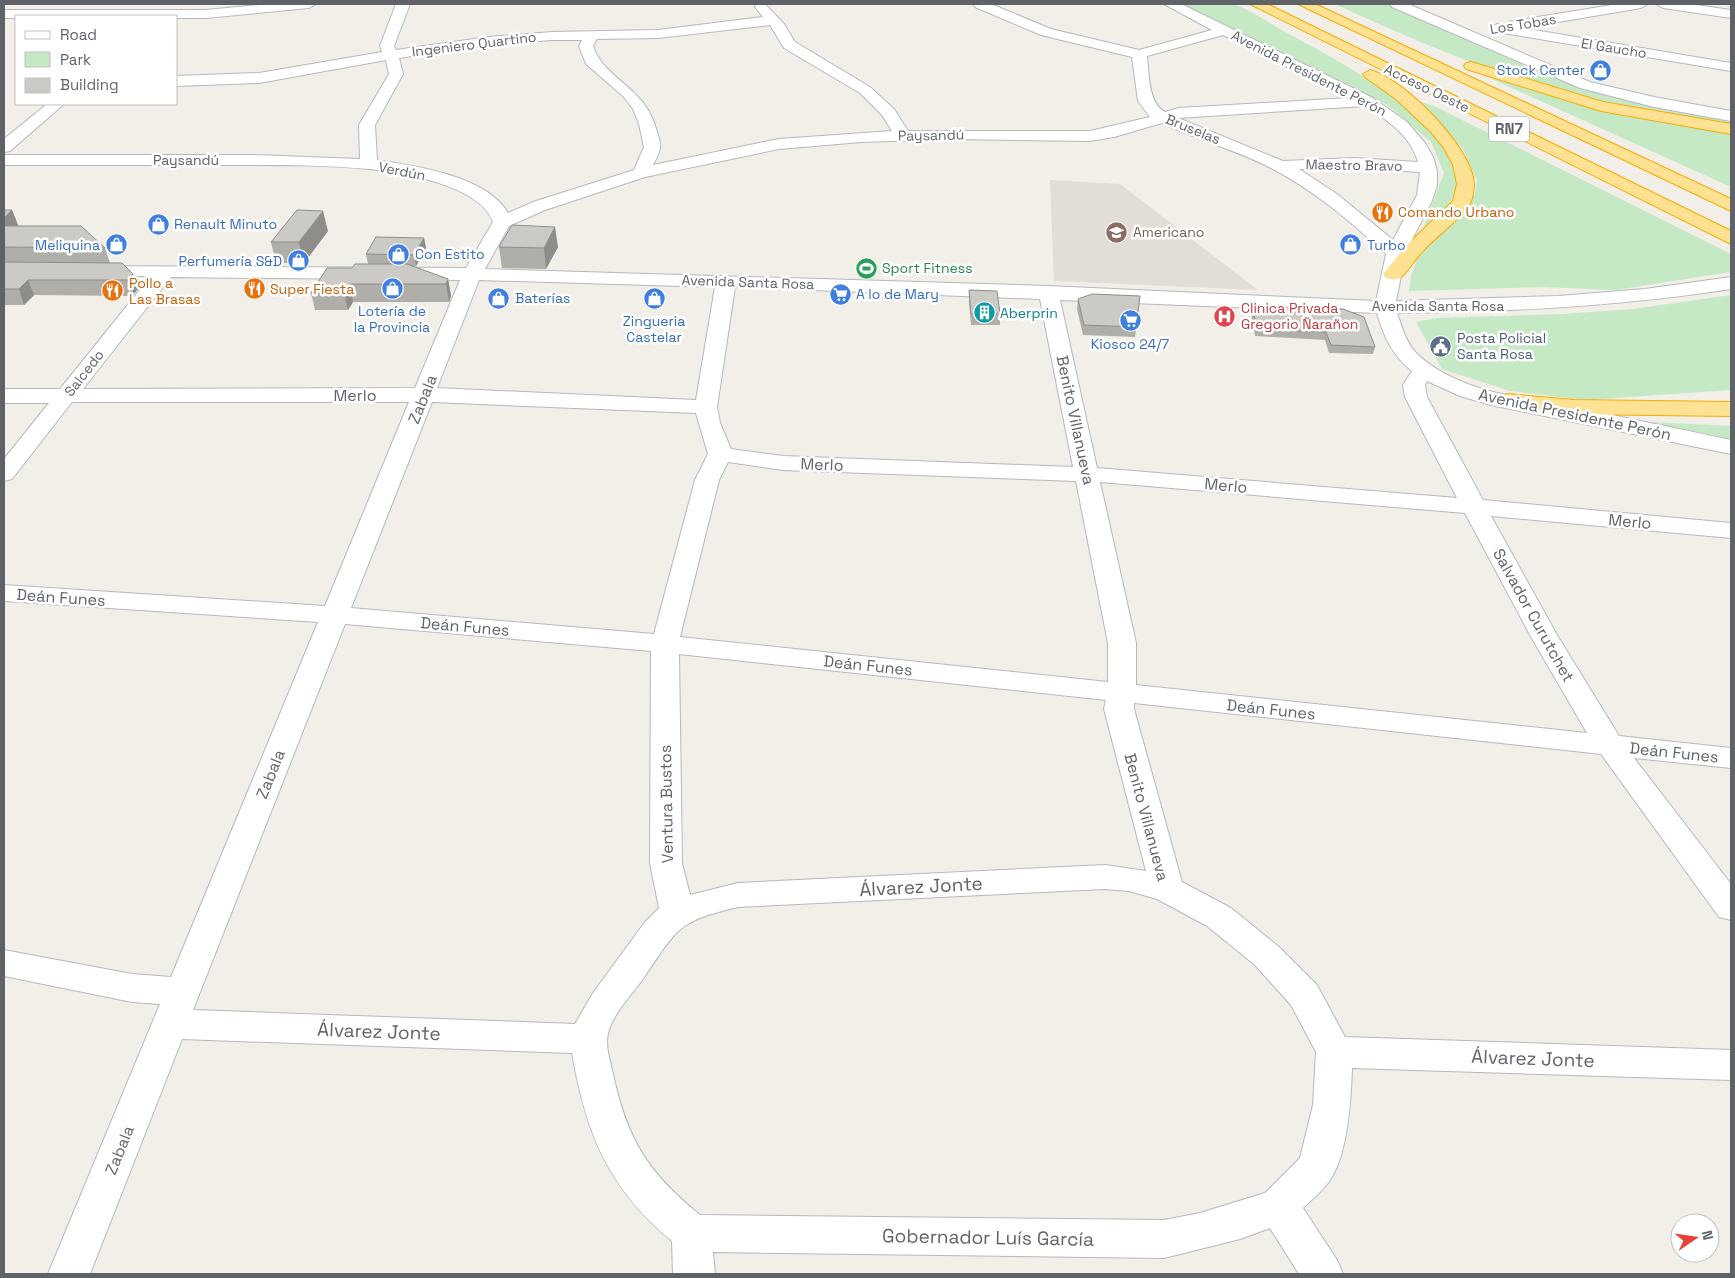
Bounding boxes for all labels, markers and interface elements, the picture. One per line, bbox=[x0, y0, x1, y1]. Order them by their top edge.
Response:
street label: Los Tobas bbox=[1489, 10, 1557, 38]
legend bbox=[15, 15, 178, 105]
text: Road bbox=[60, 25, 97, 44]
street label: Avenida Presidente Perón bbox=[1228, 26, 1390, 120]
street label: Ingeniero Quartino bbox=[411, 27, 537, 61]
street label: El Gaucho bbox=[1580, 34, 1648, 62]
text: Park bbox=[60, 50, 91, 69]
shop icon: Stock Center bbox=[1589, 58, 1613, 82]
street label: Acceso Oeste bbox=[1381, 60, 1473, 116]
place label: Stock Center bbox=[1497, 61, 1585, 79]
text: Building bbox=[60, 75, 119, 94]
street label: Bruselas bbox=[1163, 110, 1223, 148]
road number: RN7 bbox=[1489, 116, 1529, 142]
street label: Paysandú bbox=[898, 125, 964, 145]
street label: Paysandú bbox=[153, 151, 219, 169]
street label: Maestro Bravo bbox=[1305, 155, 1403, 175]
street label: Verdún bbox=[377, 158, 427, 184]
restaurant icon: Comando Urbano bbox=[1370, 200, 1394, 224]
place label: Comando Urbano bbox=[1398, 203, 1514, 221]
shop icon: Renault Minuto bbox=[146, 212, 170, 236]
place label: Renault Minuto bbox=[174, 215, 277, 233]
school or university icon: Americano bbox=[1105, 220, 1129, 244]
place label: Americano bbox=[1133, 223, 1205, 241]
shop icon: Meliquina bbox=[104, 233, 128, 257]
shop icon: Turbo bbox=[1339, 233, 1363, 257]
place label: Meliquina bbox=[35, 236, 100, 254]
place label: Turbo bbox=[1367, 236, 1406, 254]
shop icon: Con Estito bbox=[387, 242, 411, 266]
place label: Con Estito bbox=[415, 245, 485, 263]
shop icon: Perfumería S&D bbox=[286, 249, 310, 273]
place label: Perfumería S&D bbox=[178, 252, 282, 270]
sports icon: Sport Fitness bbox=[854, 256, 878, 280]
place label: Sport Fitness bbox=[882, 259, 973, 277]
street label: Avenida Santa Rosa bbox=[681, 271, 815, 293]
place label: Pollo a Las Brasas bbox=[129, 274, 201, 308]
shop icon: Lotería de la Provincia bbox=[380, 276, 404, 300]
restaurant icon: Super Fiesta bbox=[242, 277, 266, 301]
restaurant icon: Pollo a Las Brasas bbox=[101, 279, 125, 303]
place label: Super Fiesta bbox=[270, 280, 354, 298]
supermarket icon: A lo de Mary bbox=[828, 282, 852, 306]
place label: A lo de Mary bbox=[856, 285, 939, 303]
shop icon: Baterías bbox=[487, 286, 511, 310]
shop icon: Zingueria Castelar bbox=[642, 286, 666, 310]
place label: Baterías bbox=[515, 289, 570, 307]
street label: Avenida Santa Rosa bbox=[1372, 297, 1504, 315]
place label: Clinica Privada Gregorio Ñarañon bbox=[1241, 299, 1358, 333]
building icon: Aberprin bbox=[972, 301, 996, 325]
place label: Lotería de la Provincia bbox=[354, 302, 430, 336]
place label: Aberprin bbox=[1000, 304, 1058, 322]
hospital icon: Clinica Privada Gregorio Ñarañon bbox=[1213, 304, 1237, 328]
supermarket icon: Kiosco 24/7 bbox=[1118, 309, 1142, 333]
place label: Zingueria Castelar bbox=[623, 312, 685, 346]
place label: Posta Policial Santa Rosa bbox=[1457, 329, 1546, 363]
public building icon: Posta Policial Santa Rosa bbox=[1429, 334, 1453, 358]
place label: Kiosco 24/7 bbox=[1091, 335, 1169, 353]
street label: Salcedo bbox=[60, 346, 108, 400]
street label: Benito Villanueva bbox=[1052, 354, 1099, 487]
street label: Zabala bbox=[403, 372, 442, 427]
street label: Avenida Presidente Perón bbox=[1477, 384, 1673, 445]
street label: Merlo bbox=[333, 385, 377, 406]
street label: Merlo bbox=[800, 453, 844, 476]
street label: Merlo bbox=[1204, 473, 1248, 498]
street label: Merlo bbox=[1608, 509, 1652, 534]
street label: Salvador Curutchet bbox=[1488, 545, 1579, 686]
street label: Deán Funes bbox=[16, 584, 106, 611]
street label: Deán Funes bbox=[420, 612, 510, 641]
street label: Deán Funes bbox=[822, 650, 913, 681]
street label: Deán Funes bbox=[1225, 694, 1316, 725]
street label: Deán Funes bbox=[1628, 737, 1719, 768]
street label: Ventura Bustos bbox=[655, 745, 678, 863]
street label: Zabala bbox=[251, 747, 290, 802]
street label: Benito Villanueva bbox=[1119, 751, 1174, 883]
street label: Álvarez Jonte bbox=[859, 871, 983, 902]
street label: Álvarez Jonte bbox=[317, 1017, 441, 1046]
street label: Álvarez Jonte bbox=[1471, 1044, 1595, 1073]
street label: Zabala bbox=[100, 1123, 139, 1178]
north arrow bbox=[1670, 1213, 1720, 1263]
street label: Gobernador Luís García bbox=[882, 1223, 1094, 1252]
text: N bbox=[1698, 1228, 1717, 1242]

